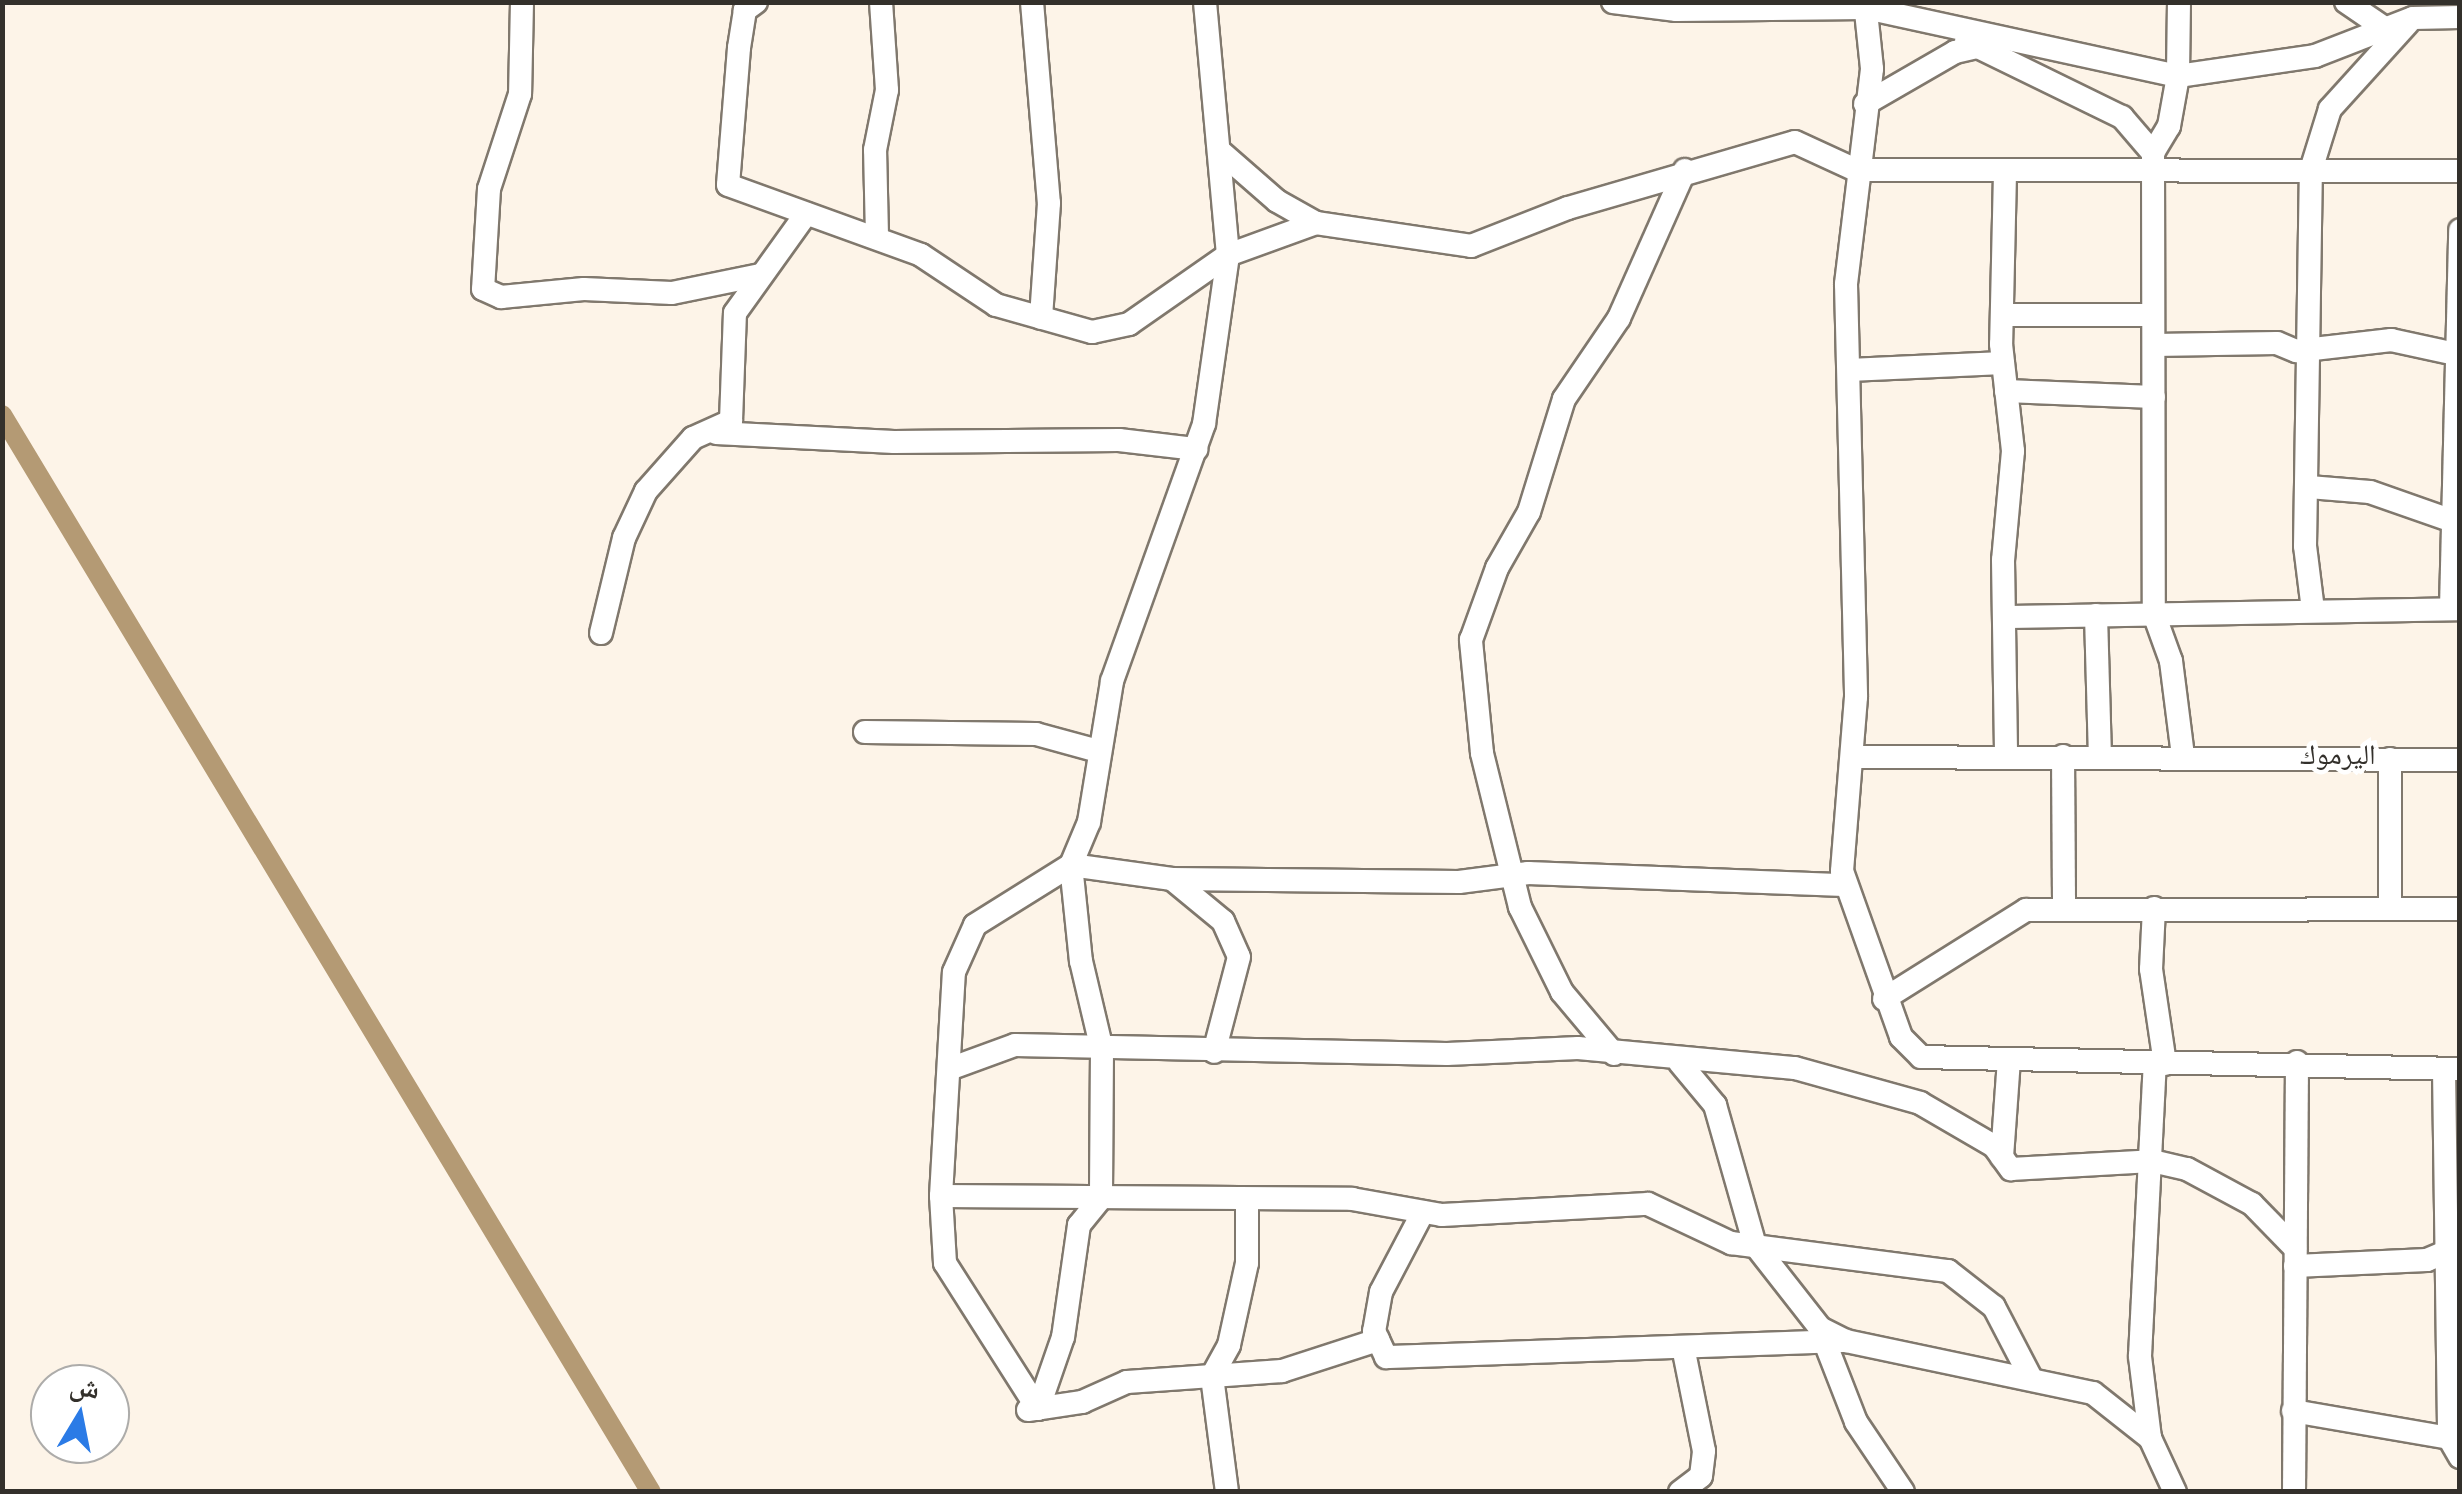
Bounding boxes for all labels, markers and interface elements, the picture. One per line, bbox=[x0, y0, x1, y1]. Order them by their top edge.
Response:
district label: اليرموك bbox=[2300, 737, 2376, 771]
north arrow bbox=[30, 1364, 130, 1464]
text: ش bbox=[67, 1366, 103, 1407]

